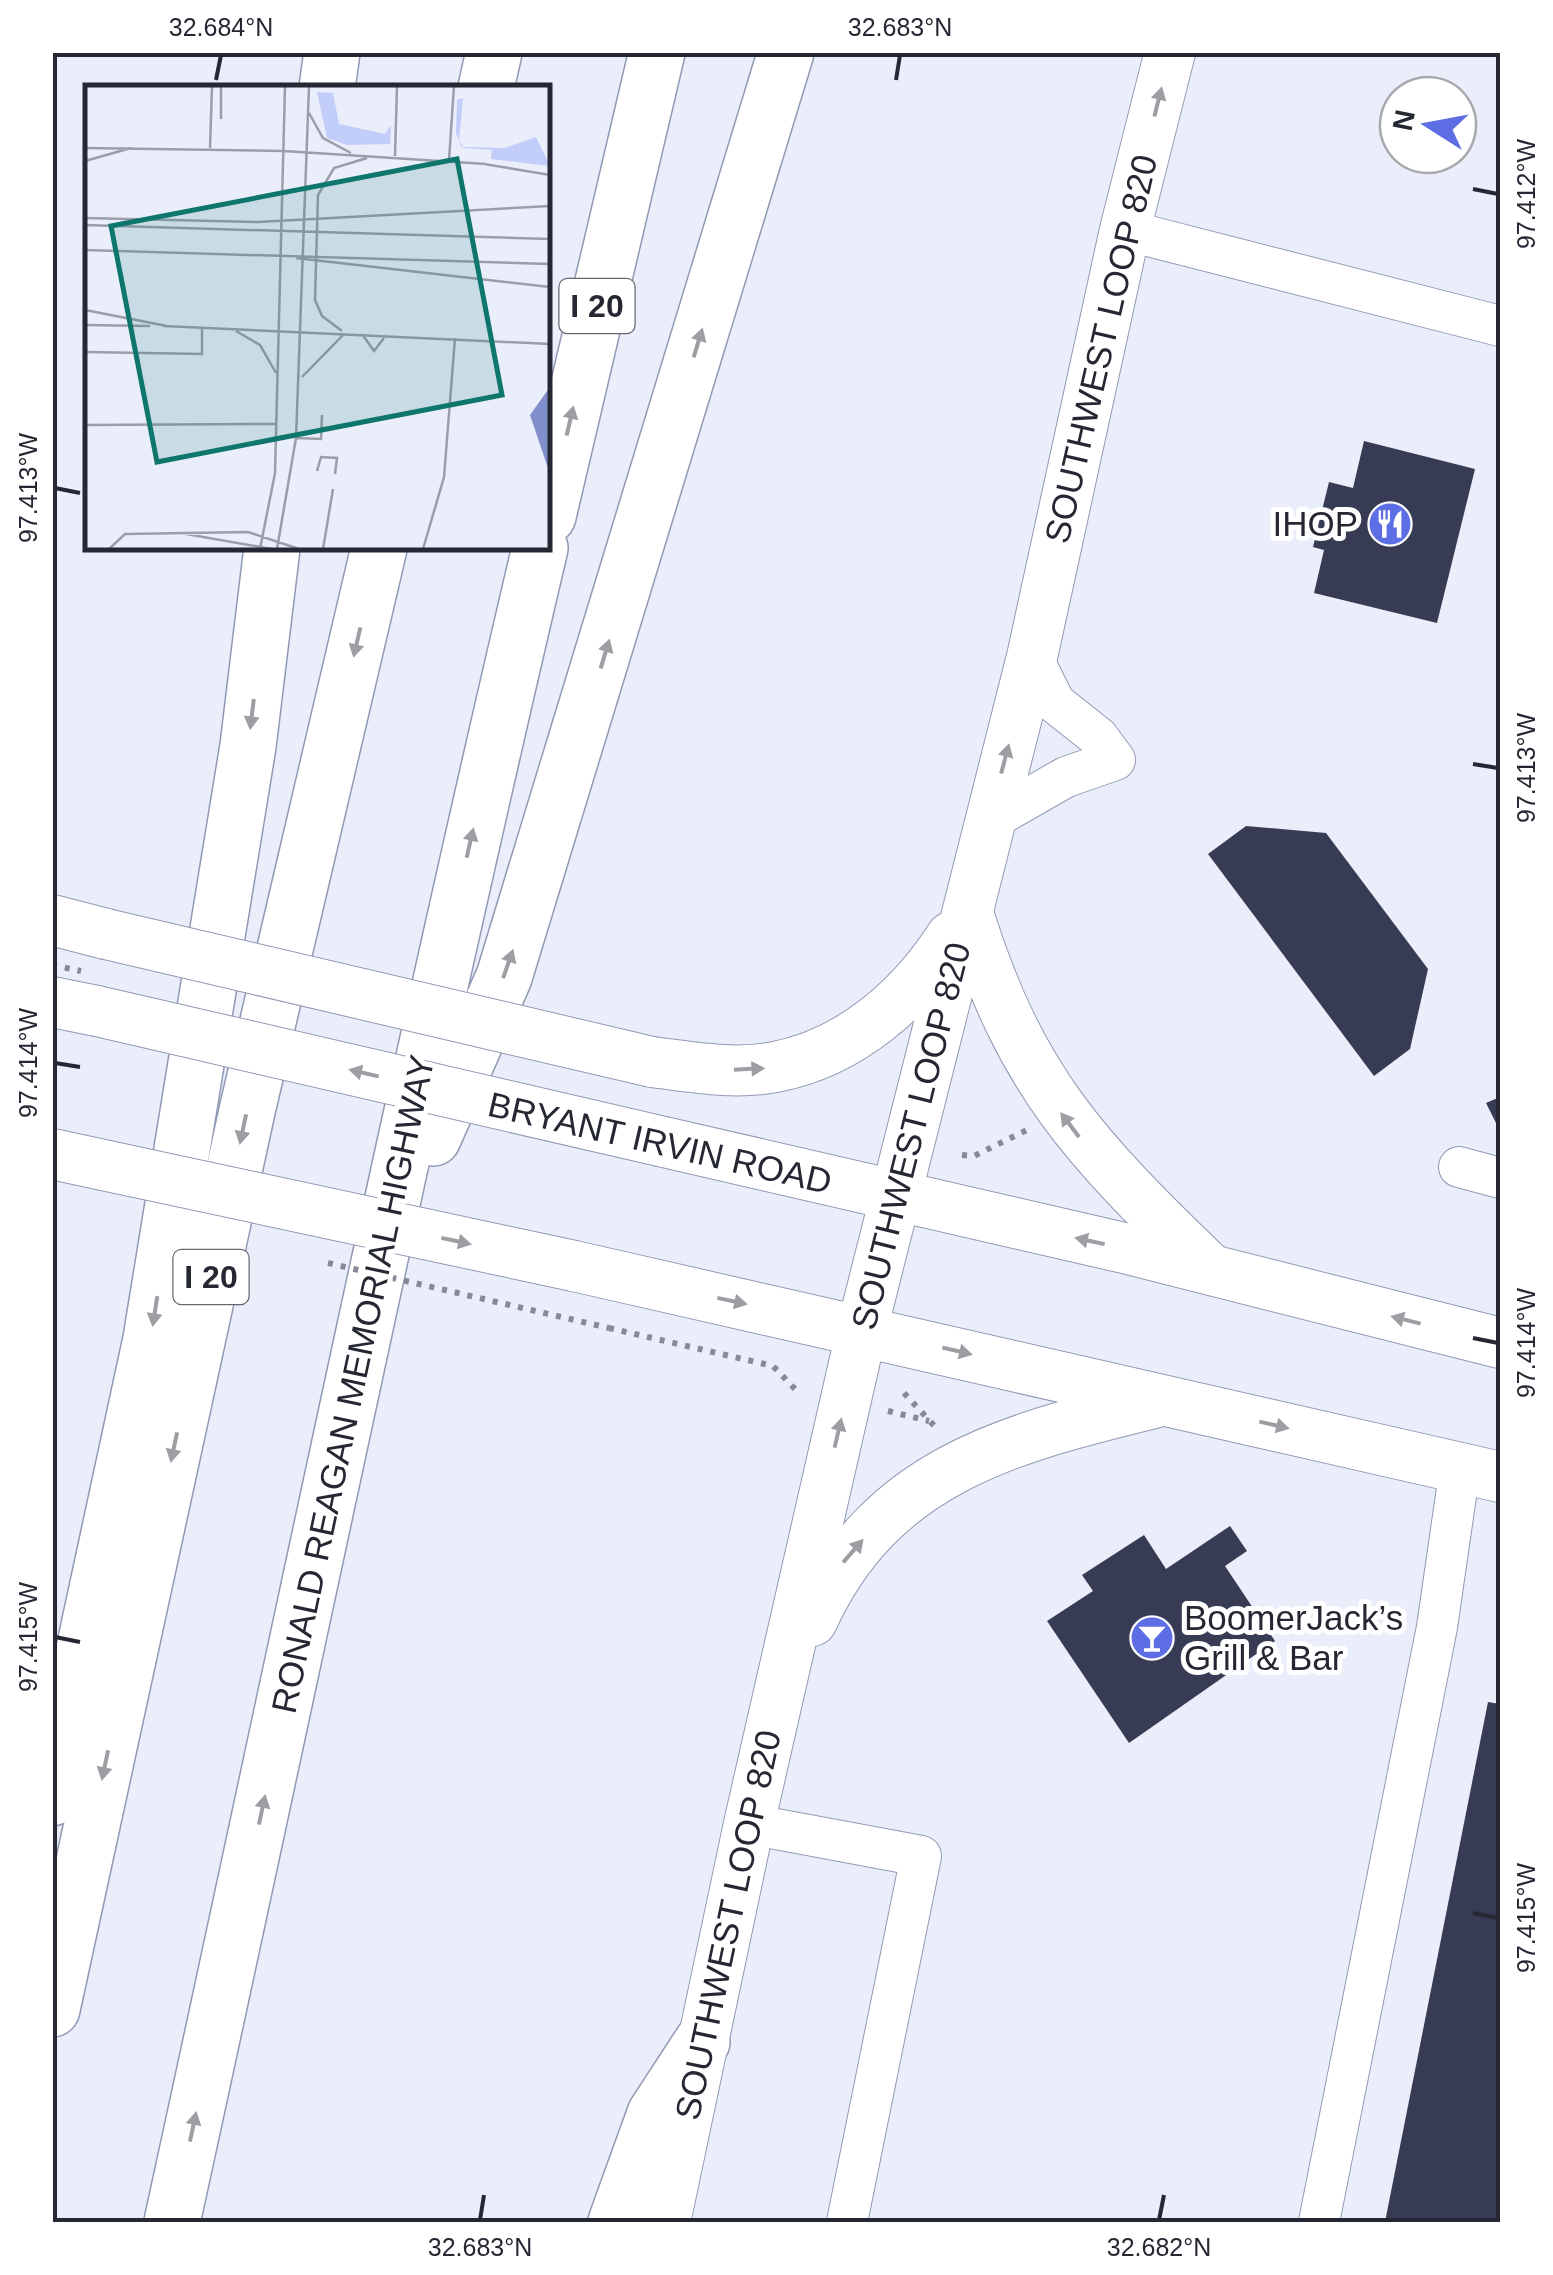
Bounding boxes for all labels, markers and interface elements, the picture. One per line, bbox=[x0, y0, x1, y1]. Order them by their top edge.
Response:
text: 32.684°N bbox=[169, 13, 273, 41]
text: 32.683°N bbox=[848, 13, 952, 41]
north arrow bbox=[1378, 75, 1478, 175]
inset map bbox=[85, 85, 550, 550]
one-way arrow bbox=[1150, 86, 1166, 117]
text: N bbox=[1387, 107, 1421, 133]
text: 97.412°W bbox=[1512, 139, 1540, 249]
street label: SOUTHWEST LOOP 820 bbox=[1037, 151, 1164, 547]
road number: I 20 bbox=[560, 279, 634, 333]
one-way arrow bbox=[691, 327, 706, 358]
one-way arrow bbox=[563, 405, 578, 436]
text: 97.413°W bbox=[14, 433, 42, 543]
restaurant icon: IHOP bbox=[1367, 501, 1413, 547]
place label: IHOP bbox=[1272, 504, 1358, 543]
one-way arrow bbox=[349, 627, 364, 658]
one-way arrow bbox=[598, 638, 613, 669]
one-way arrow bbox=[244, 698, 260, 730]
text: 97.413°W bbox=[1512, 713, 1540, 823]
one-way arrow bbox=[998, 744, 1014, 775]
one-way arrow bbox=[463, 827, 479, 858]
street label: SOUTHWEST LOOP 820 bbox=[844, 938, 978, 1333]
one-way arrow bbox=[502, 949, 517, 979]
text: 97.414°W bbox=[14, 1008, 42, 1118]
street label: RONALD REAGAN MEMORIAL HIGHWAY bbox=[264, 1051, 441, 1716]
one-way arrow bbox=[733, 1060, 765, 1076]
one-way arrow bbox=[348, 1065, 379, 1080]
street label: BRYANT IRVIN ROAD bbox=[485, 1084, 836, 1201]
one-way arrow bbox=[1061, 1112, 1081, 1139]
one-way arrow bbox=[234, 1114, 250, 1145]
one-way arrow bbox=[1075, 1233, 1106, 1248]
one-way arrow bbox=[441, 1234, 472, 1249]
road number: I 20 bbox=[174, 1250, 248, 1304]
text: 97.414°W bbox=[1512, 1288, 1540, 1398]
one-way arrow bbox=[717, 1293, 748, 1309]
one-way arrow bbox=[147, 1296, 163, 1327]
one-way arrow bbox=[1390, 1311, 1421, 1327]
one-way arrow bbox=[942, 1344, 973, 1359]
one-way arrow bbox=[831, 1417, 846, 1448]
one-way arrow bbox=[1259, 1418, 1290, 1433]
one-way arrow bbox=[166, 1432, 181, 1463]
one-way arrow bbox=[842, 1539, 864, 1564]
text: 97.415°W bbox=[14, 1582, 42, 1692]
place label: BoomerJack’s Grill & Bar bbox=[1184, 1598, 1403, 1677]
bar icon: BoomerJack’s Grill & Bar bbox=[1129, 1615, 1175, 1661]
street label: SOUTHWEST LOOP 820 bbox=[667, 1726, 788, 2123]
one-way arrow bbox=[97, 1749, 113, 1780]
one-way arrow bbox=[255, 1794, 270, 1825]
text: 97.415°W bbox=[1512, 1863, 1540, 1973]
one-way arrow bbox=[185, 2111, 201, 2142]
text: 32.683°N bbox=[428, 2233, 532, 2261]
text: 32.682°N bbox=[1107, 2233, 1211, 2261]

